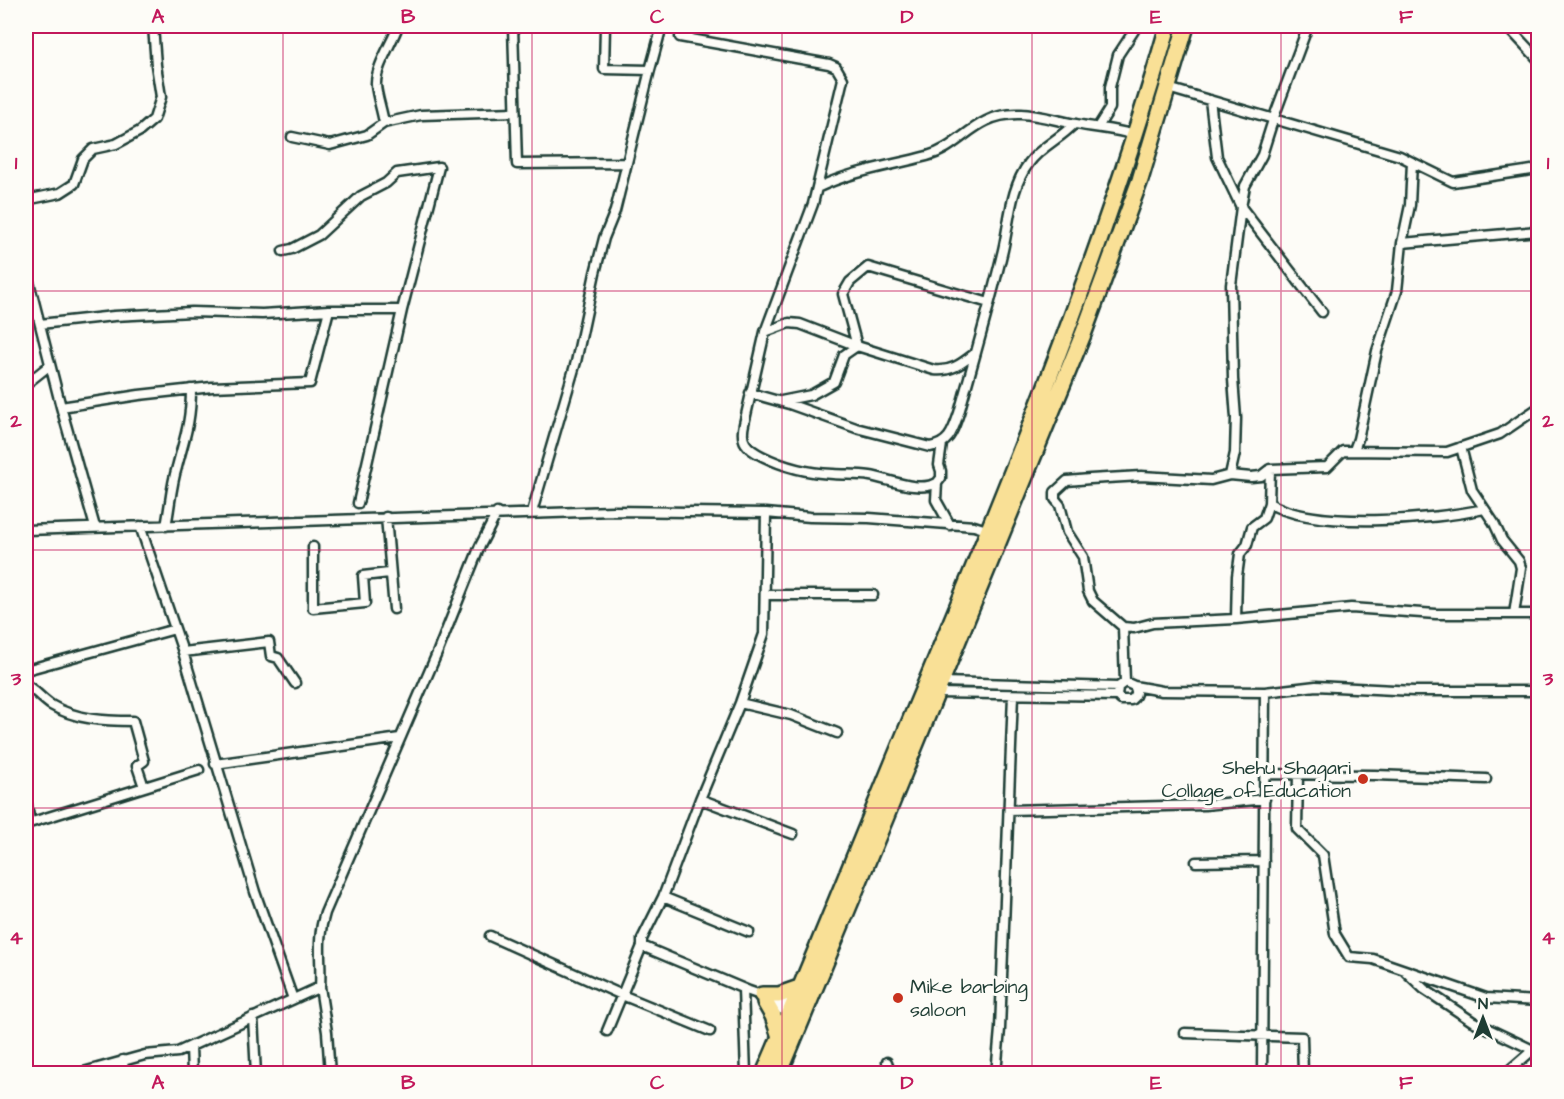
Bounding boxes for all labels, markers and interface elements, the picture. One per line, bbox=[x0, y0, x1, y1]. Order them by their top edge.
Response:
text: A bbox=[152, 3, 165, 31]
text: B bbox=[401, 3, 416, 31]
text: C bbox=[650, 3, 665, 31]
text: D bbox=[901, 3, 914, 31]
text: E bbox=[1150, 3, 1162, 31]
text: F bbox=[1399, 3, 1414, 31]
text: 1 bbox=[15, 149, 18, 177]
text: 1 bbox=[1547, 149, 1550, 177]
text: 2 bbox=[9, 407, 22, 435]
text: 2 bbox=[1541, 407, 1554, 435]
text: 3 bbox=[10, 665, 22, 693]
text: 3 bbox=[1542, 665, 1554, 693]
place label: Shehu Shagari Collage of Education bbox=[1161, 754, 1351, 806]
marker: Shehu Shagari Collage of Education bbox=[1356, 772, 1370, 786]
text: 4 bbox=[9, 924, 23, 952]
text: 4 bbox=[1541, 924, 1555, 952]
place label: Mike barbing saloon bbox=[910, 973, 1028, 1024]
north arrow bbox=[1453, 988, 1513, 1048]
marker: Mike barbing saloon bbox=[891, 991, 905, 1005]
text: N bbox=[1478, 993, 1488, 1015]
text: A bbox=[152, 1069, 165, 1097]
text: B bbox=[401, 1069, 416, 1097]
text: C bbox=[650, 1069, 665, 1097]
text: D bbox=[901, 1069, 914, 1097]
text: E bbox=[1150, 1069, 1162, 1097]
text: F bbox=[1399, 1069, 1414, 1097]

